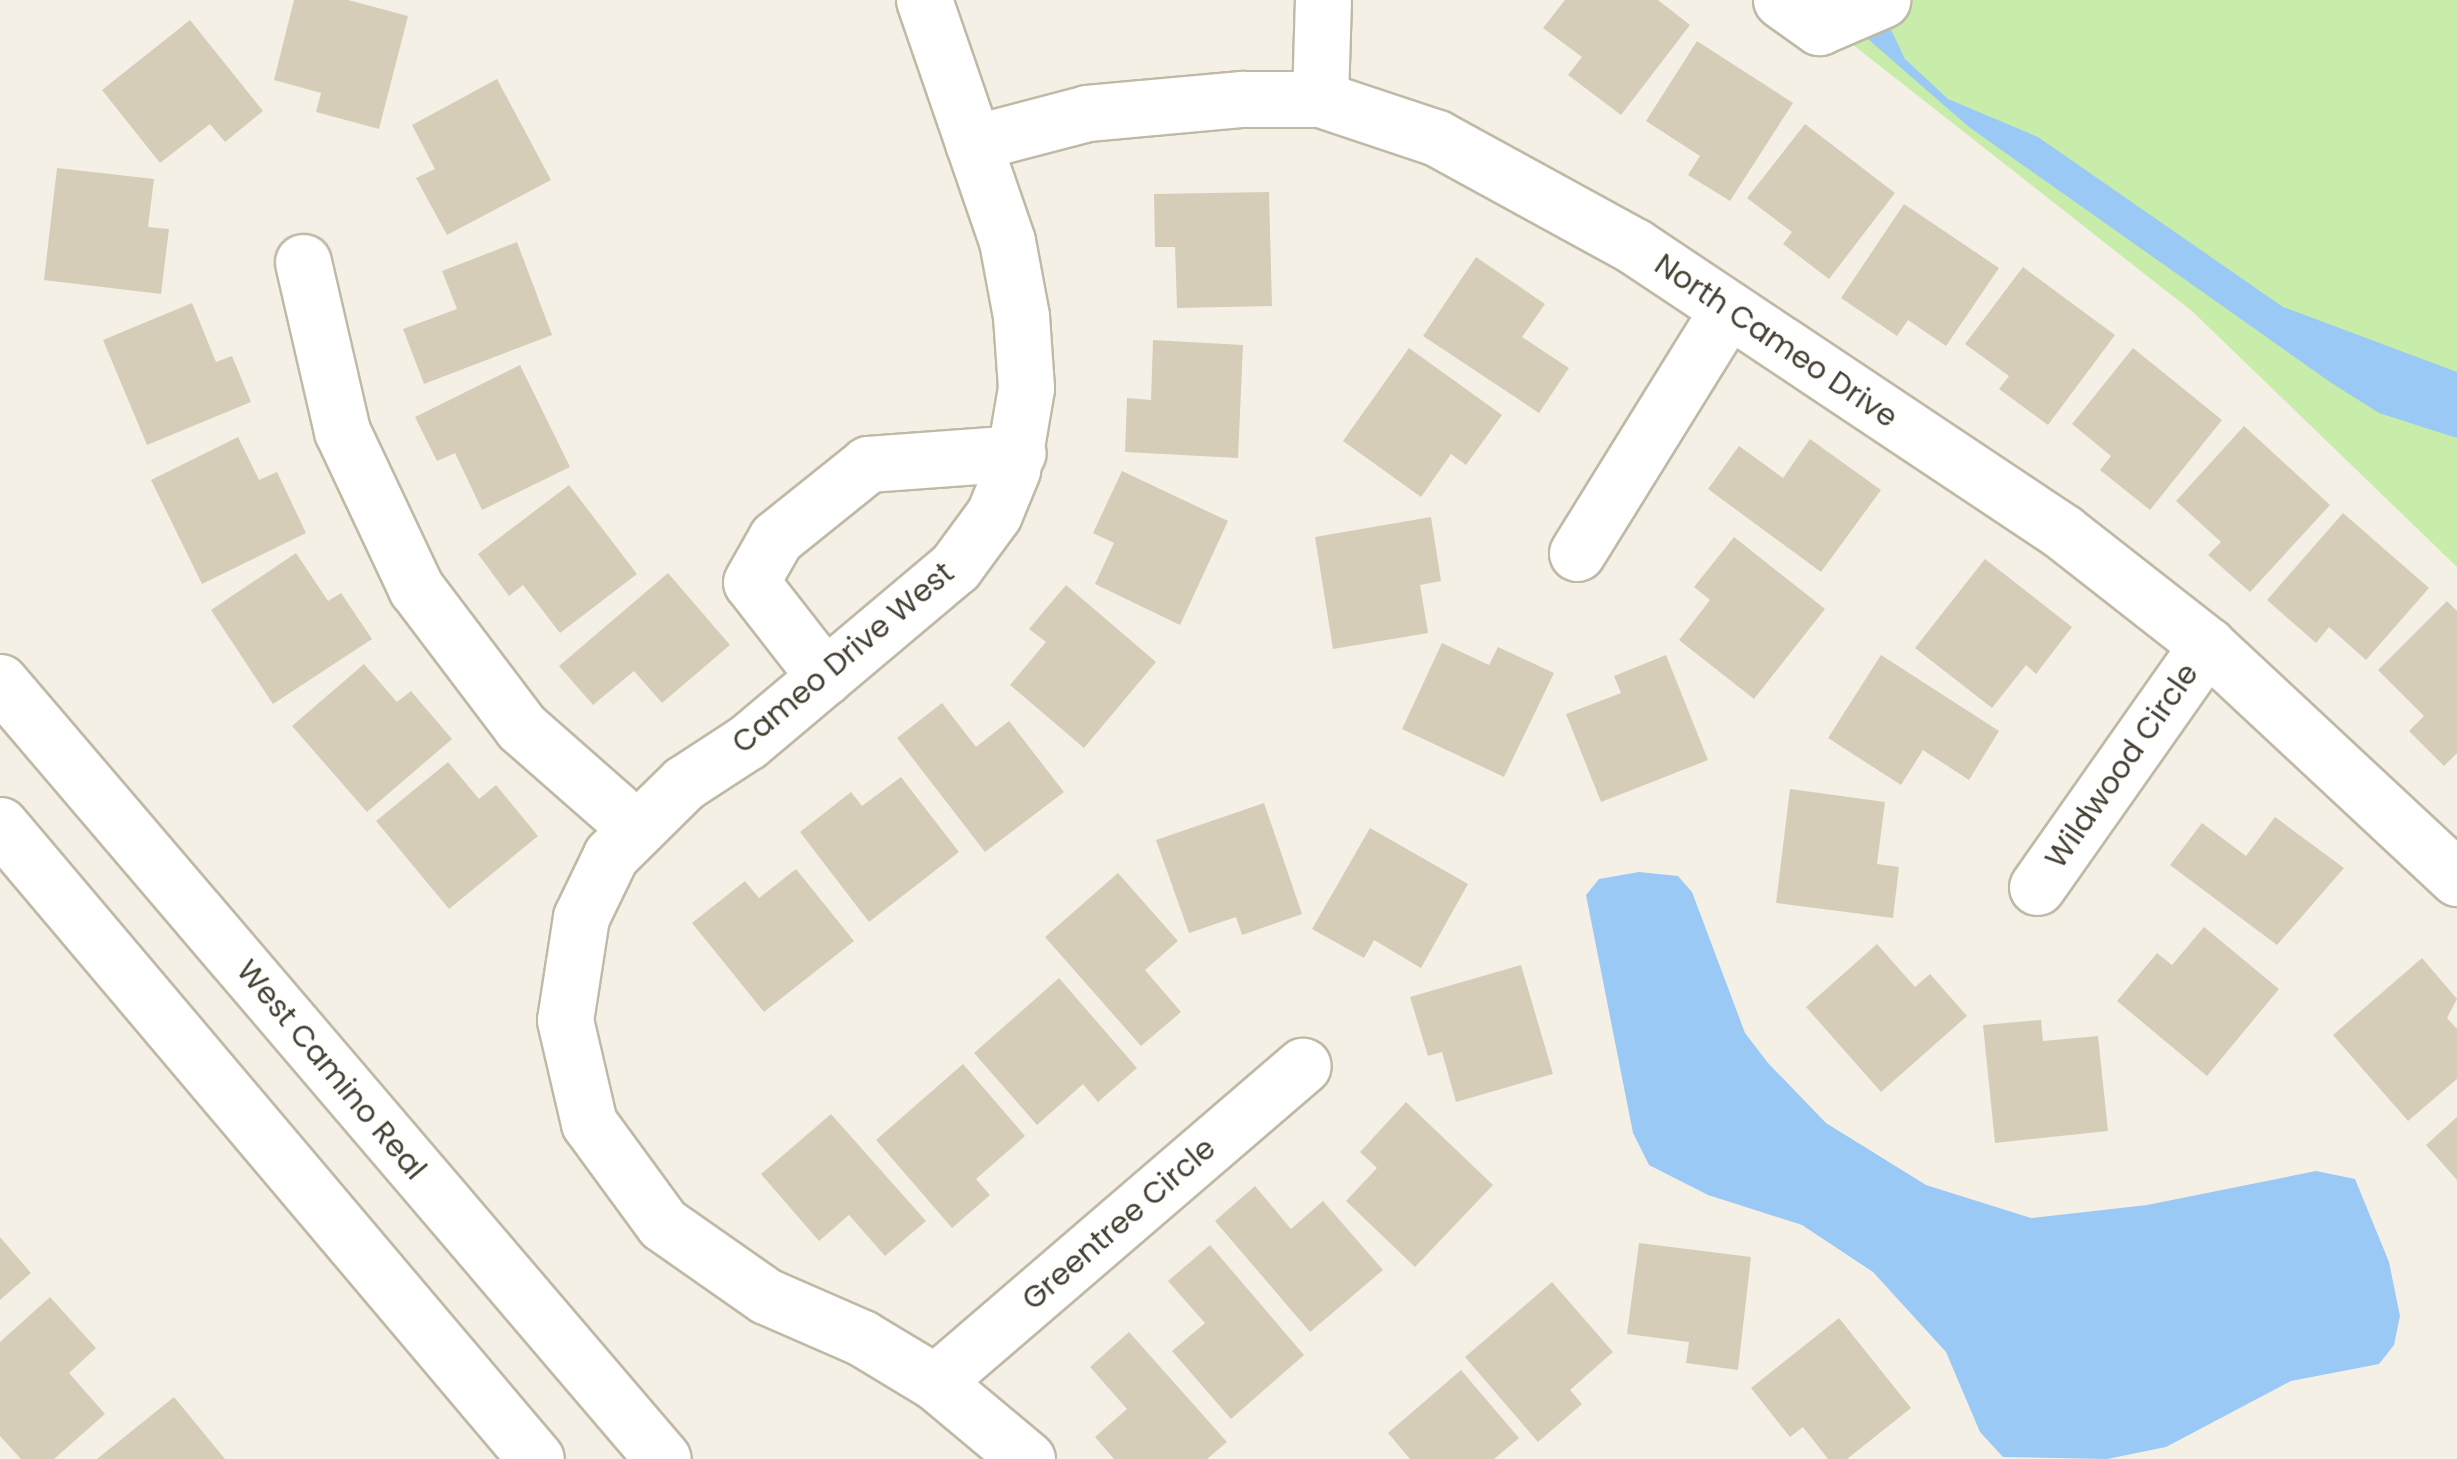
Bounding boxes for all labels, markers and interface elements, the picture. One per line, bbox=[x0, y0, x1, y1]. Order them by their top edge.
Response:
street label: North Cameo Drive bbox=[1648, 246, 1904, 436]
street label: Cameo Drive West bbox=[725, 555, 961, 761]
street label: Wildwood Circle bbox=[2038, 657, 2206, 875]
street label: West Camino Real bbox=[229, 953, 433, 1187]
street label: Greentree Circle bbox=[1015, 1130, 1223, 1318]

